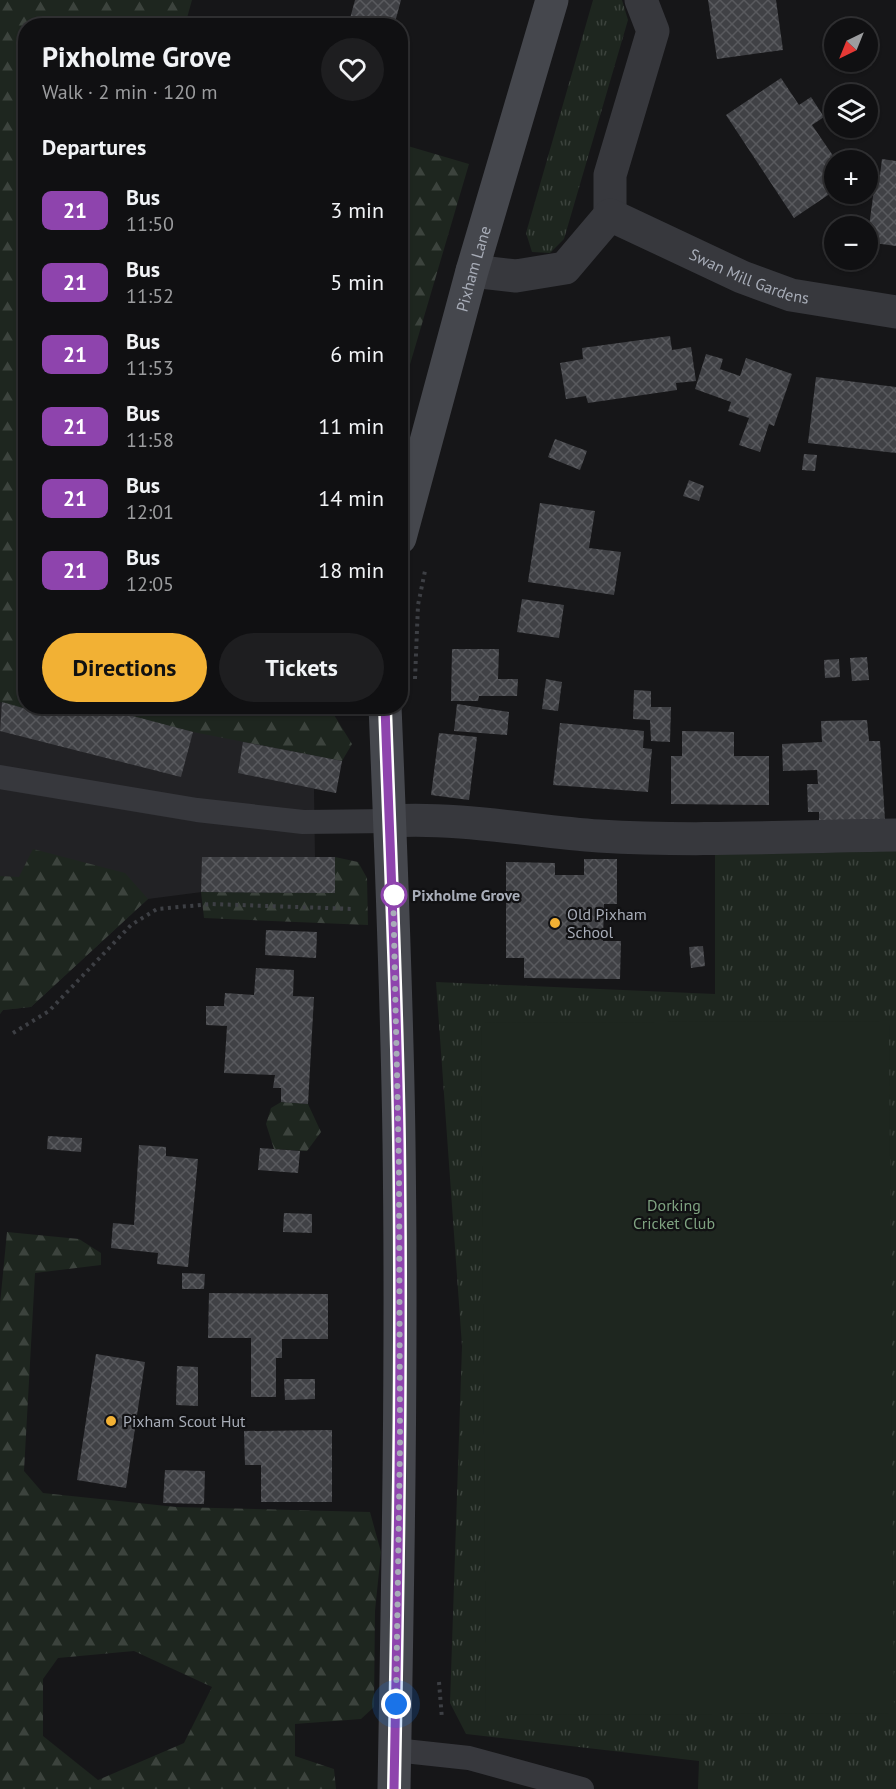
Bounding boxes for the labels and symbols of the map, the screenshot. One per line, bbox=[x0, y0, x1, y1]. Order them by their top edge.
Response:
north arrow bbox=[824, 18, 878, 72]
street label: Pixham Lane bbox=[451, 223, 495, 314]
street label: Swan Mill Gardens bbox=[686, 244, 811, 308]
marker: Pixholme Grove bbox=[381, 882, 407, 908]
place label: Pixholme Grove bbox=[412, 885, 520, 905]
place label: Old Pixham School bbox=[567, 904, 647, 942]
marker: Old Pixham School bbox=[548, 916, 562, 930]
park label: Dorking Cricket Club bbox=[633, 1195, 715, 1233]
place label: Pixham Scout Hut bbox=[123, 1411, 246, 1431]
marker: Pixham Scout Hut bbox=[104, 1414, 118, 1428]
your location bbox=[381, 1689, 411, 1719]

